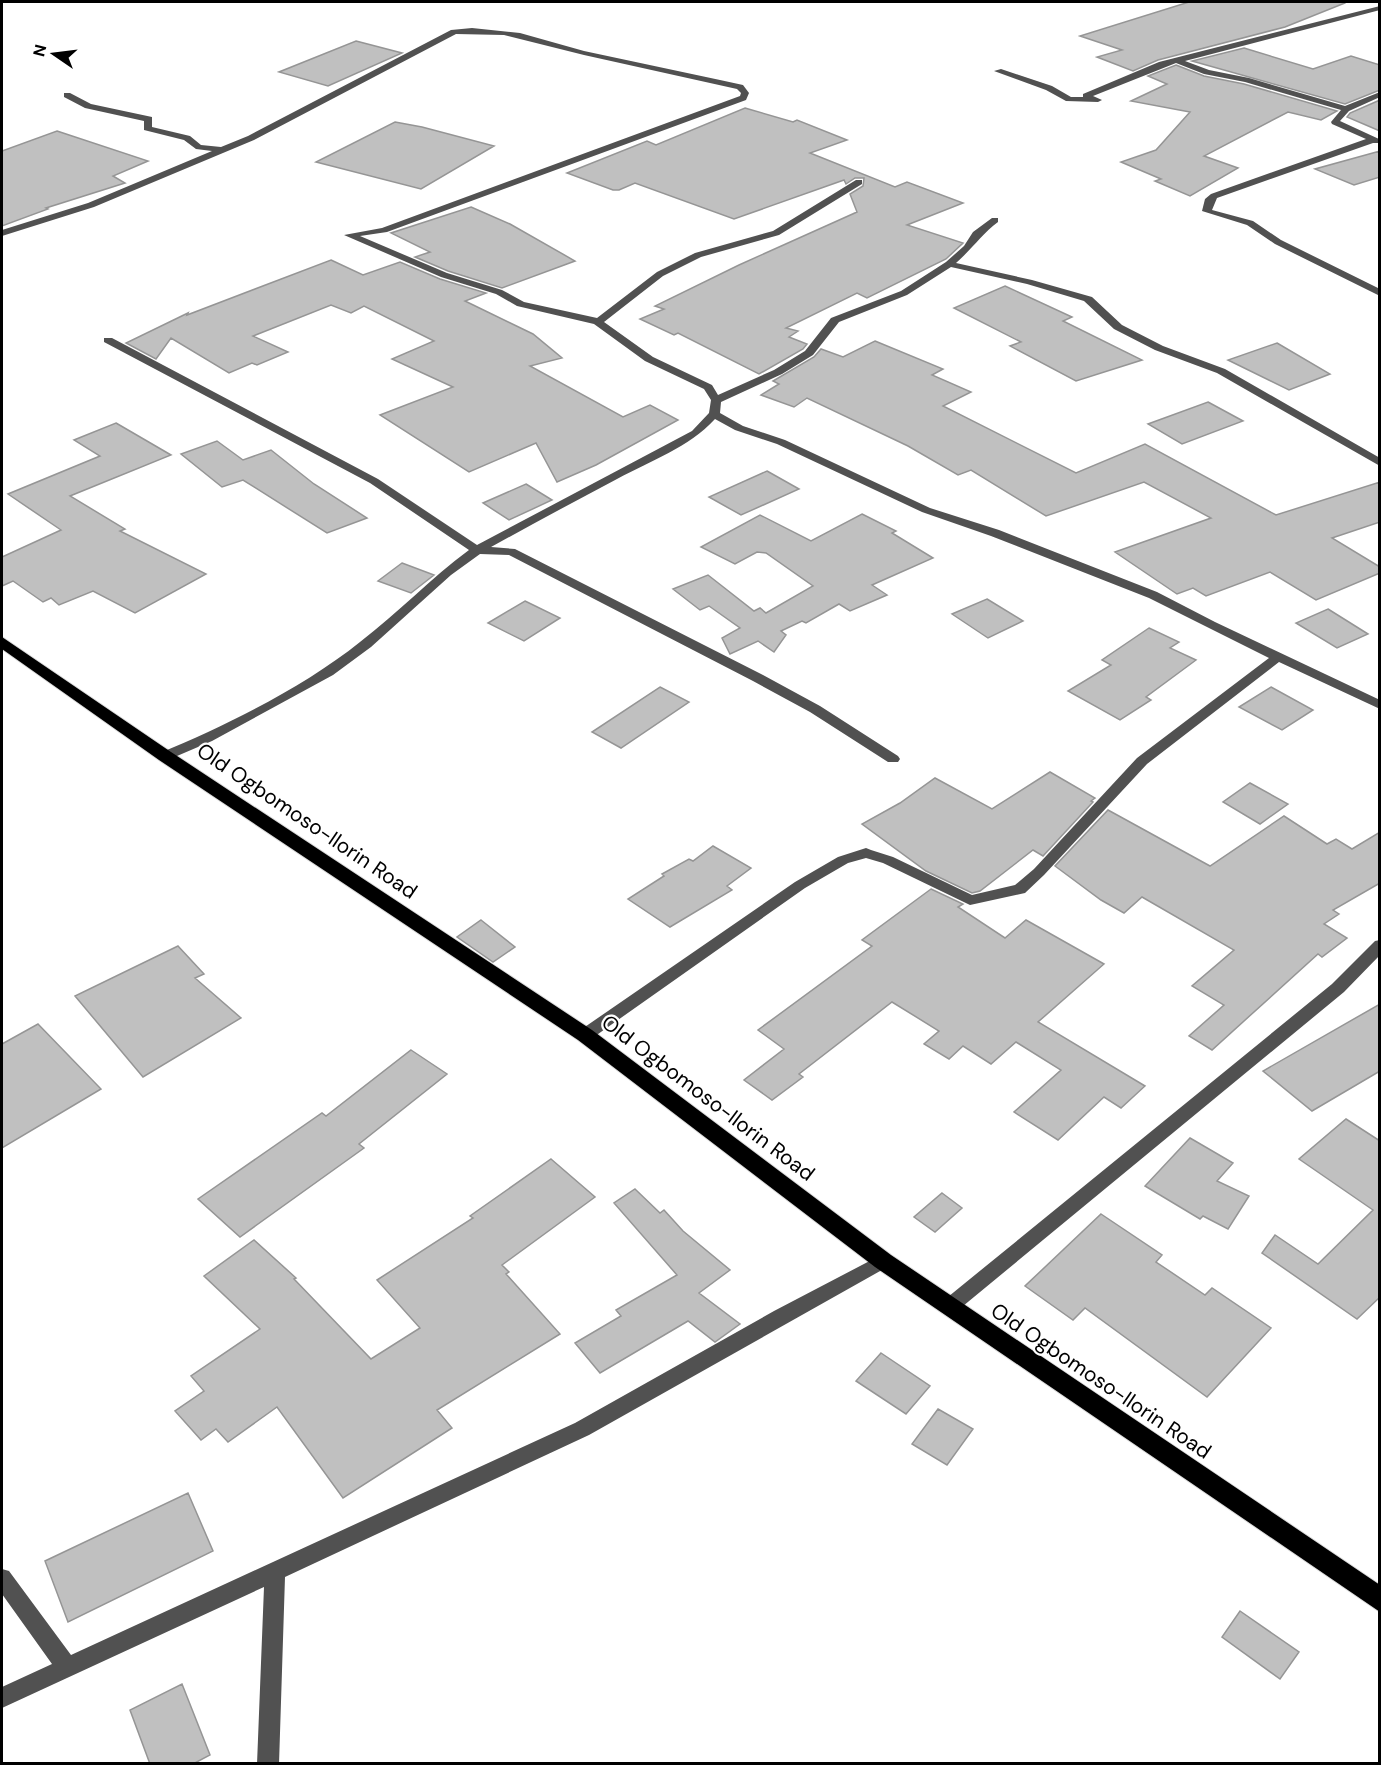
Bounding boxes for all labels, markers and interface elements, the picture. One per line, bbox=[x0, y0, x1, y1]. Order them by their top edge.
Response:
north arrow bbox=[24, 24, 84, 84]
text: N bbox=[28, 42, 52, 59]
street label: Old Ogbomoso-Ilorin Road bbox=[191, 737, 423, 905]
street label: Old Ogbomoso-Ilorin Road bbox=[596, 1009, 820, 1187]
street label: Old Ogbomoso-Ilorin Road bbox=[985, 1297, 1217, 1465]

